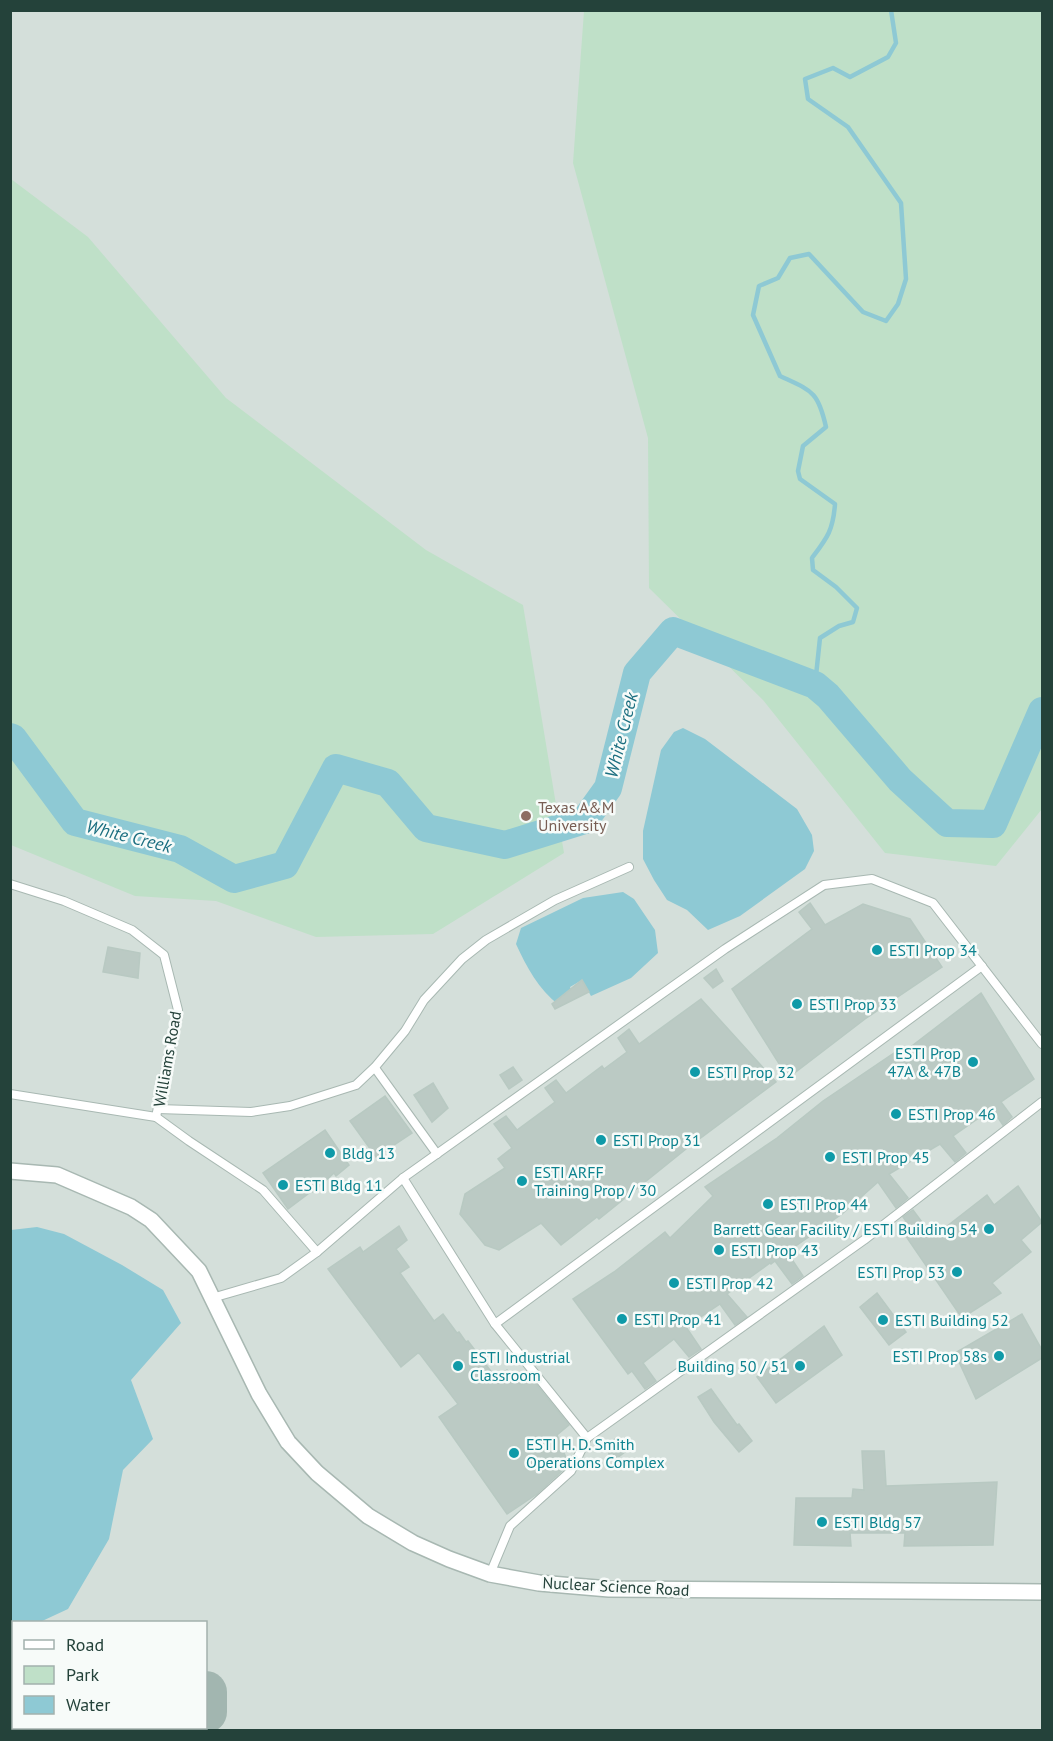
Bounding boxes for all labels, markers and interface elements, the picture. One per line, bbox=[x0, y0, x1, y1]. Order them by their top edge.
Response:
water label: White Creek bbox=[599, 689, 643, 780]
place label: Texas A&M University bbox=[538, 797, 614, 835]
marker: Texas A&M University bbox=[519, 809, 533, 823]
water label: White Creek bbox=[84, 814, 175, 858]
place label: ESTI Prop 34 bbox=[889, 940, 977, 960]
marker: ESTI Prop 34 bbox=[870, 943, 884, 957]
place label: ESTI Prop 33 bbox=[809, 994, 897, 1014]
marker: ESTI Prop 33 bbox=[790, 997, 804, 1011]
street label: Williams Road bbox=[149, 1010, 185, 1108]
place label: ESTI Prop 47A & 47B bbox=[887, 1043, 961, 1081]
marker: ESTI Prop 47A & 47B bbox=[966, 1055, 980, 1069]
place label: ESTI Prop 32 bbox=[707, 1062, 795, 1082]
marker: ESTI Prop 32 bbox=[688, 1065, 702, 1079]
place label: ESTI Prop 46 bbox=[908, 1104, 996, 1124]
marker: ESTI Prop 46 bbox=[889, 1107, 903, 1121]
place label: ESTI Prop 31 bbox=[613, 1130, 701, 1150]
marker: ESTI Prop 31 bbox=[594, 1133, 608, 1147]
place label: Bldg 13 bbox=[342, 1143, 395, 1163]
marker: Bldg 13 bbox=[323, 1146, 337, 1160]
place label: ESTI Prop 45 bbox=[842, 1147, 930, 1167]
marker: ESTI Prop 45 bbox=[823, 1150, 837, 1164]
place label: ESTI ARFF Training Prop / 30 bbox=[534, 1162, 657, 1200]
marker: ESTI ARFF Training Prop / 30 bbox=[515, 1174, 529, 1188]
place label: ESTI Bldg 11 bbox=[295, 1175, 383, 1195]
marker: ESTI Bldg 11 bbox=[276, 1178, 290, 1192]
place label: ESTI Prop 44 bbox=[780, 1194, 868, 1214]
marker: ESTI Prop 44 bbox=[761, 1197, 775, 1211]
place label: Barrett Gear Facility / ESTI Building 54 bbox=[713, 1219, 977, 1239]
marker: Barrett Gear Facility / ESTI Building 54 bbox=[982, 1222, 996, 1236]
place label: ESTI Prop 43 bbox=[731, 1240, 819, 1260]
marker: ESTI Prop 43 bbox=[712, 1243, 726, 1257]
place label: ESTI Prop 53 bbox=[857, 1262, 945, 1282]
marker: ESTI Prop 53 bbox=[950, 1265, 964, 1279]
place label: ESTI Prop 42 bbox=[686, 1273, 774, 1293]
marker: ESTI Prop 42 bbox=[667, 1276, 681, 1290]
place label: ESTI Prop 41 bbox=[634, 1309, 722, 1329]
place label: ESTI Building 52 bbox=[895, 1310, 1009, 1330]
marker: ESTI Prop 41 bbox=[615, 1312, 629, 1326]
marker: ESTI Building 52 bbox=[876, 1313, 890, 1327]
place label: ESTI Prop 58s bbox=[893, 1346, 987, 1366]
place label: ESTI Industrial Classroom bbox=[470, 1347, 570, 1385]
marker: ESTI Prop 58s bbox=[992, 1349, 1006, 1363]
place label: Building 50 / 51 bbox=[677, 1356, 788, 1376]
marker: ESTI Industrial Classroom bbox=[451, 1359, 465, 1373]
marker: Building 50 / 51 bbox=[793, 1359, 807, 1373]
place label: ESTI H. D. Smith Operations Complex bbox=[526, 1434, 665, 1472]
marker: ESTI H. D. Smith Operations Complex bbox=[507, 1446, 521, 1460]
place label: ESTI Bldg 57 bbox=[834, 1512, 922, 1532]
marker: ESTI Bldg 57 bbox=[815, 1515, 829, 1529]
street label: Nuclear Science Road bbox=[542, 1572, 690, 1600]
legend bbox=[12, 1621, 207, 1729]
text: Road bbox=[66, 1633, 104, 1656]
text: Park bbox=[66, 1663, 99, 1686]
text: Water bbox=[66, 1693, 110, 1716]

